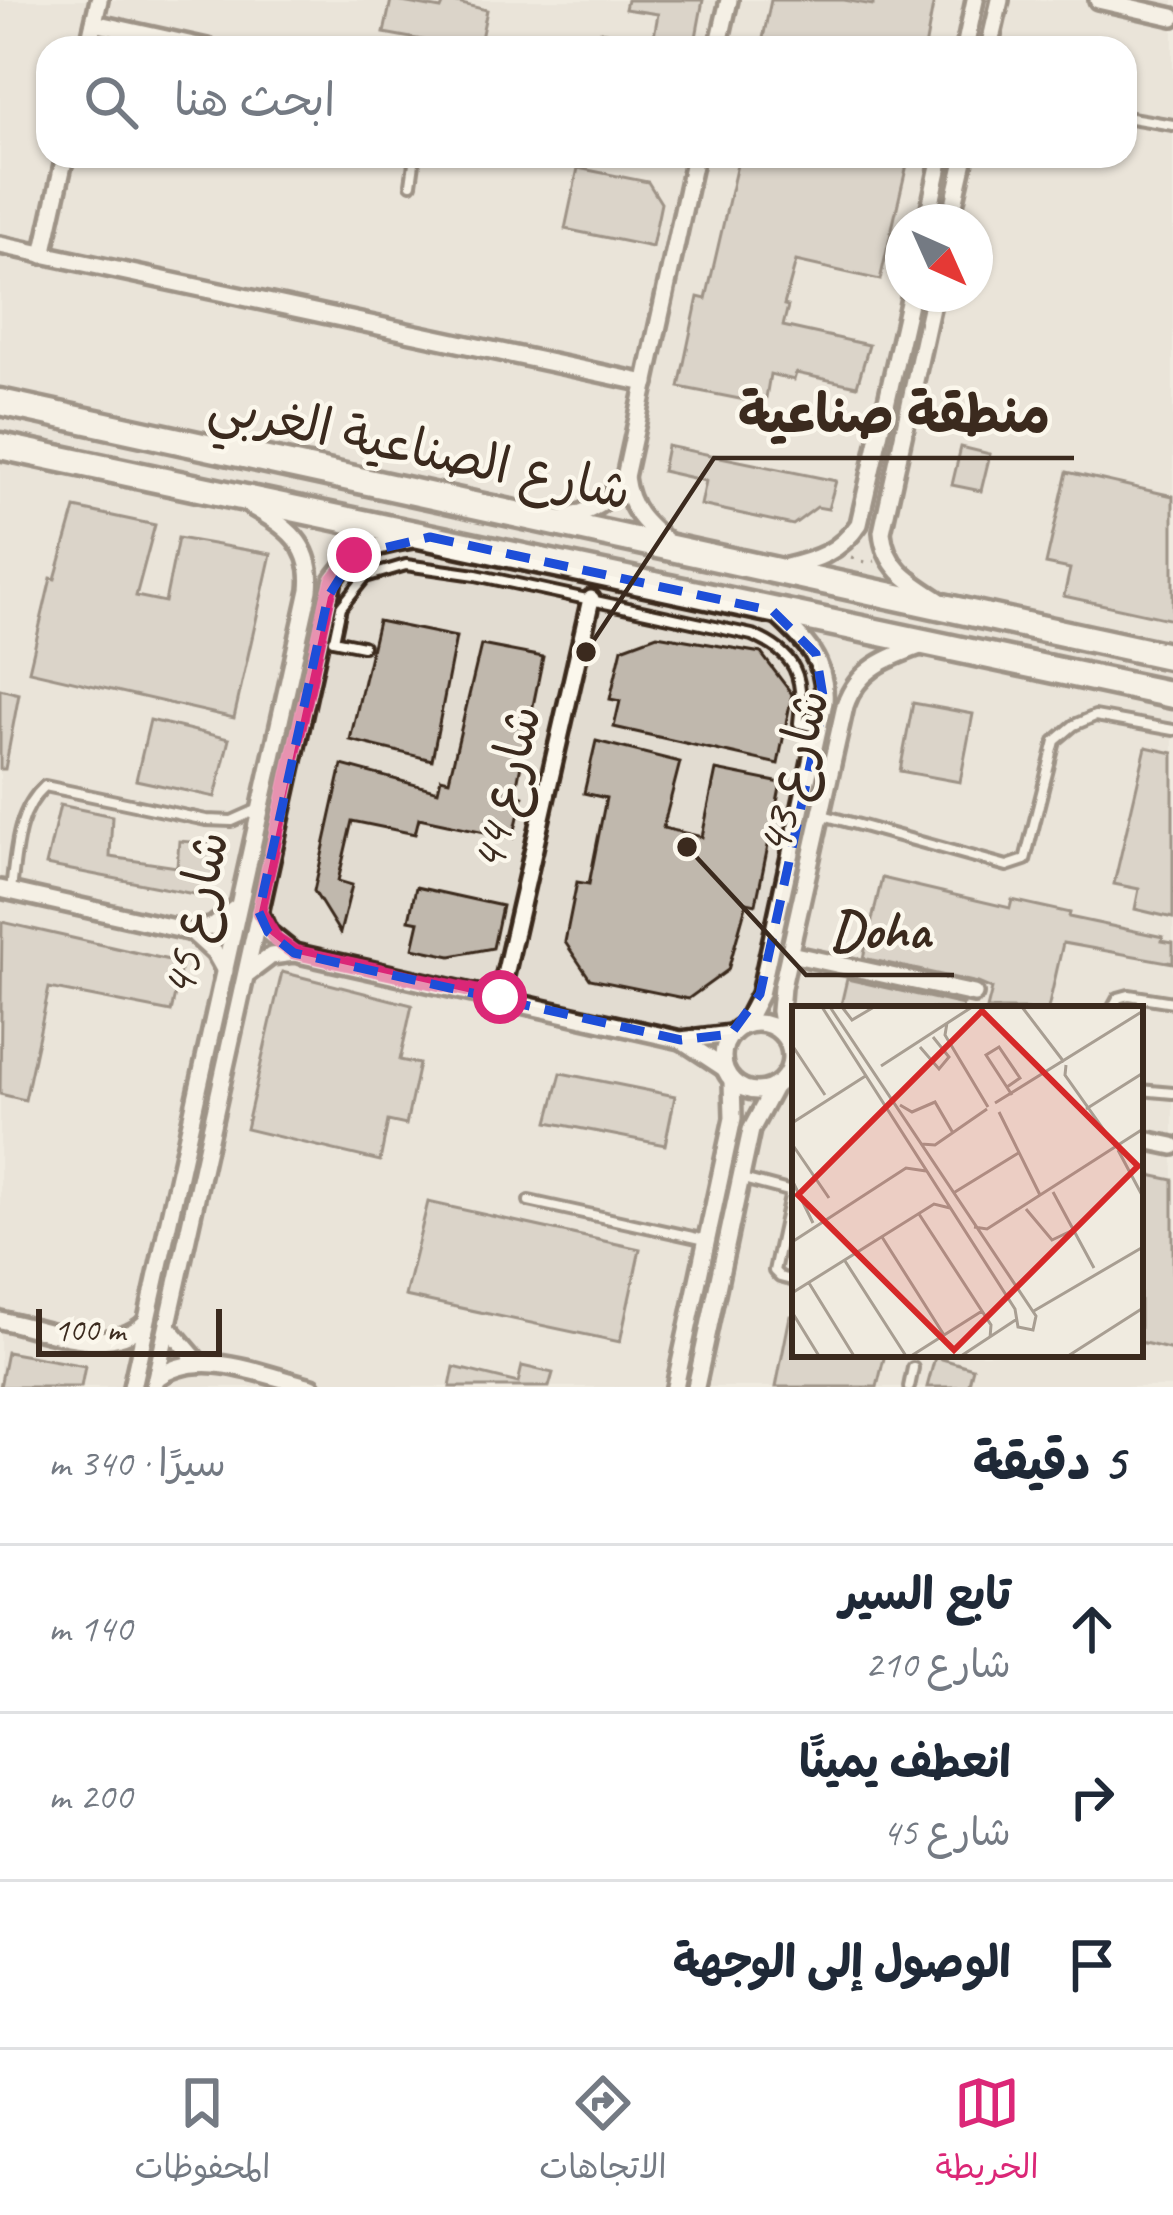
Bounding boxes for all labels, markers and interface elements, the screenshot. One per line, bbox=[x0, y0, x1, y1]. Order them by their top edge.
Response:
search box bbox=[36, 36, 1137, 168]
icon: search bbox=[78, 69, 144, 135]
text: ابحث هنا bbox=[174, 72, 335, 129]
north arrow bbox=[885, 204, 993, 312]
callout: منطقة صناعية bbox=[714, 368, 1074, 458]
street label: شارع الصناعية الغربي bbox=[201, 372, 637, 536]
text: منطقة صناعية bbox=[738, 380, 1050, 448]
route end bbox=[327, 528, 381, 582]
street label: شارع 43 bbox=[741, 682, 846, 862]
street label: شارع 44 bbox=[455, 699, 558, 878]
street label: شارع 45 bbox=[145, 825, 246, 1004]
callout: Doha bbox=[806, 885, 954, 975]
text: Doha bbox=[830, 896, 934, 964]
route start bbox=[473, 970, 527, 1024]
inset map bbox=[792, 1006, 1143, 1357]
scale bar bbox=[36, 1303, 222, 1356]
text: 100 m bbox=[54, 1309, 125, 1351]
text: 5 دقيقة bbox=[973, 1430, 1125, 1494]
text: سيرًا · 340 m bbox=[48, 1439, 226, 1488]
text: تابع السير bbox=[840, 1566, 1011, 1623]
icon: ahead bbox=[1059, 1596, 1125, 1662]
text: 140 m bbox=[48, 1604, 132, 1653]
text: شارع 210 bbox=[865, 1640, 1011, 1689]
text: انعطف يمينًا bbox=[799, 1734, 1011, 1791]
icon: right bbox=[1059, 1764, 1125, 1830]
text: 200 m bbox=[48, 1772, 132, 1821]
text: شارع 45 bbox=[882, 1808, 1011, 1857]
icon: arrive bbox=[1059, 1932, 1125, 1998]
text: الوصول إلى الوجهة bbox=[673, 1934, 1011, 1991]
tab: المحفوظات bbox=[134, 2070, 270, 2196]
tab: الاتجاهات bbox=[539, 2070, 667, 2196]
tab: الخريطة bbox=[936, 2070, 1039, 2196]

